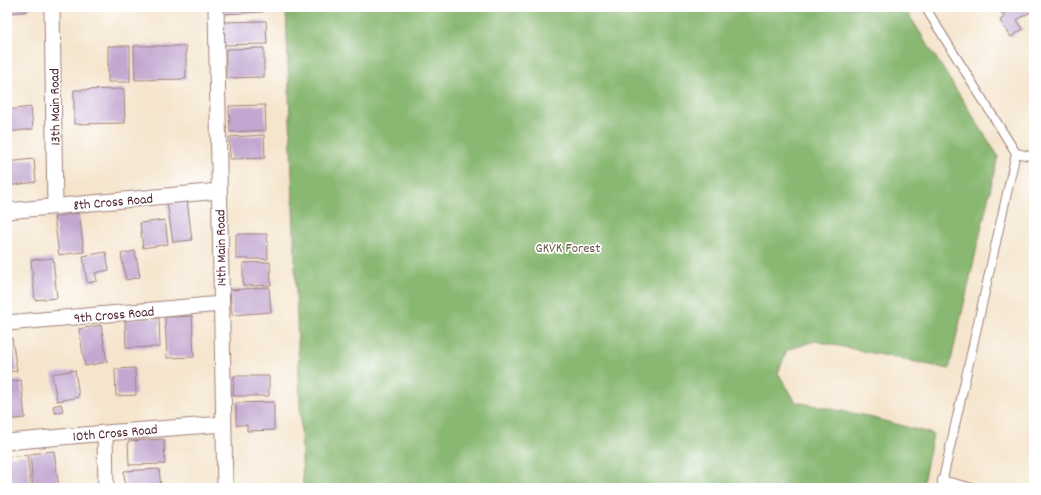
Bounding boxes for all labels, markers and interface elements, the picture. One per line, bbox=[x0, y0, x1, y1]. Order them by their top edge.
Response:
street label: 13th Main Road bbox=[45, 68, 67, 146]
street label: 8th Cross Road bbox=[72, 190, 154, 216]
street label: 14th Main Road bbox=[211, 209, 233, 287]
park label: GKVK Forest bbox=[536, 239, 600, 259]
street label: 9th Cross Road bbox=[73, 303, 155, 329]
street label: 10th Cross Road bbox=[72, 420, 158, 448]

